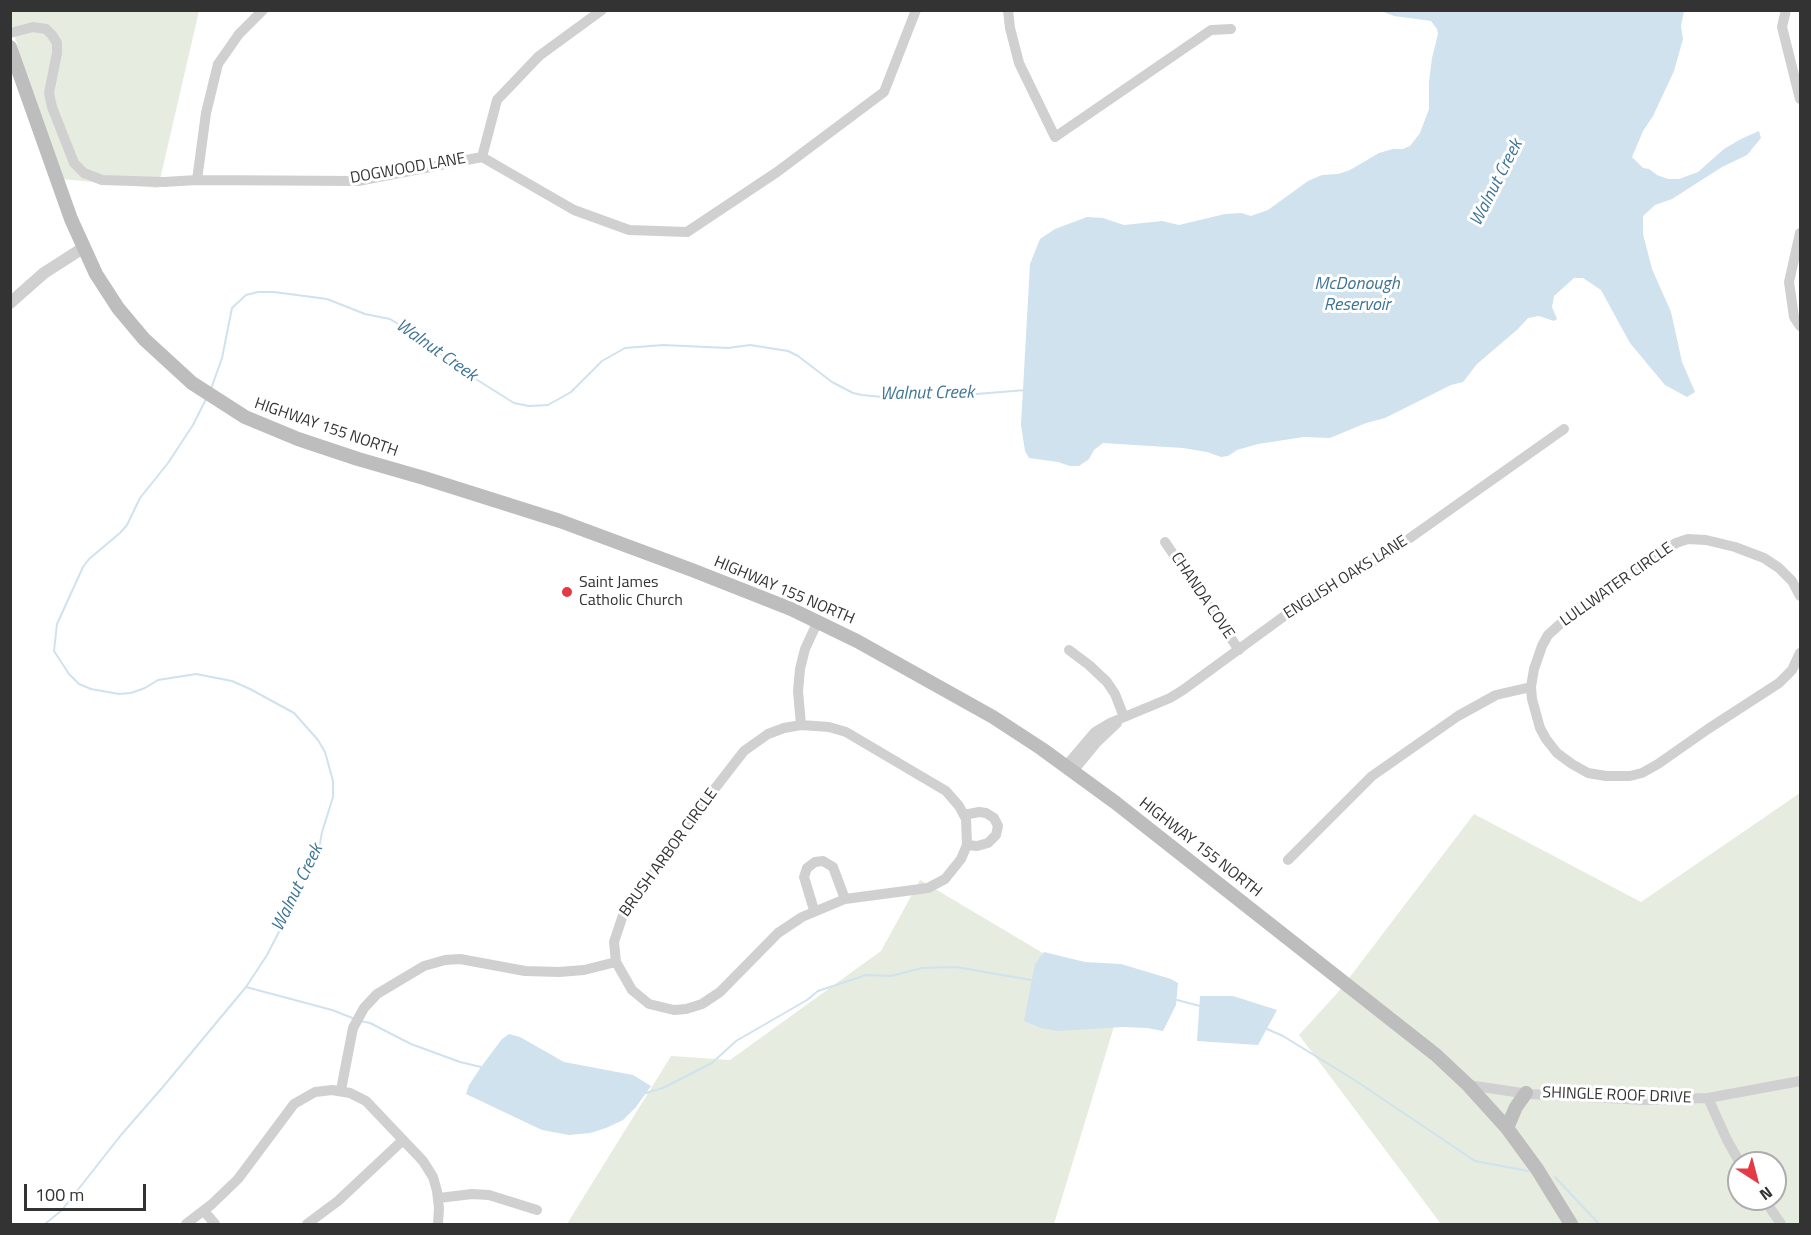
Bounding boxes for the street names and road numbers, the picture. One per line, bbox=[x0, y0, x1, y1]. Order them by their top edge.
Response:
street label: DOGWOOD LANE bbox=[349, 149, 467, 189]
street label: HIGHWAY 155 NORTH bbox=[252, 394, 400, 462]
street label: ENGLISH OAKS LANE bbox=[1281, 532, 1411, 624]
street label: LULLWATER CIRCLE bbox=[1557, 539, 1677, 631]
street label: CHANDA COVE bbox=[1166, 549, 1238, 643]
street label: HIGHWAY 155 NORTH bbox=[711, 553, 857, 629]
street label: BRUSH ARBOR CIRCLE bbox=[616, 785, 722, 921]
street label: HIGHWAY 155 NORTH bbox=[1135, 794, 1265, 902]
street label: SHINGLE ROOF DRIVE bbox=[1542, 1084, 1692, 1108]

